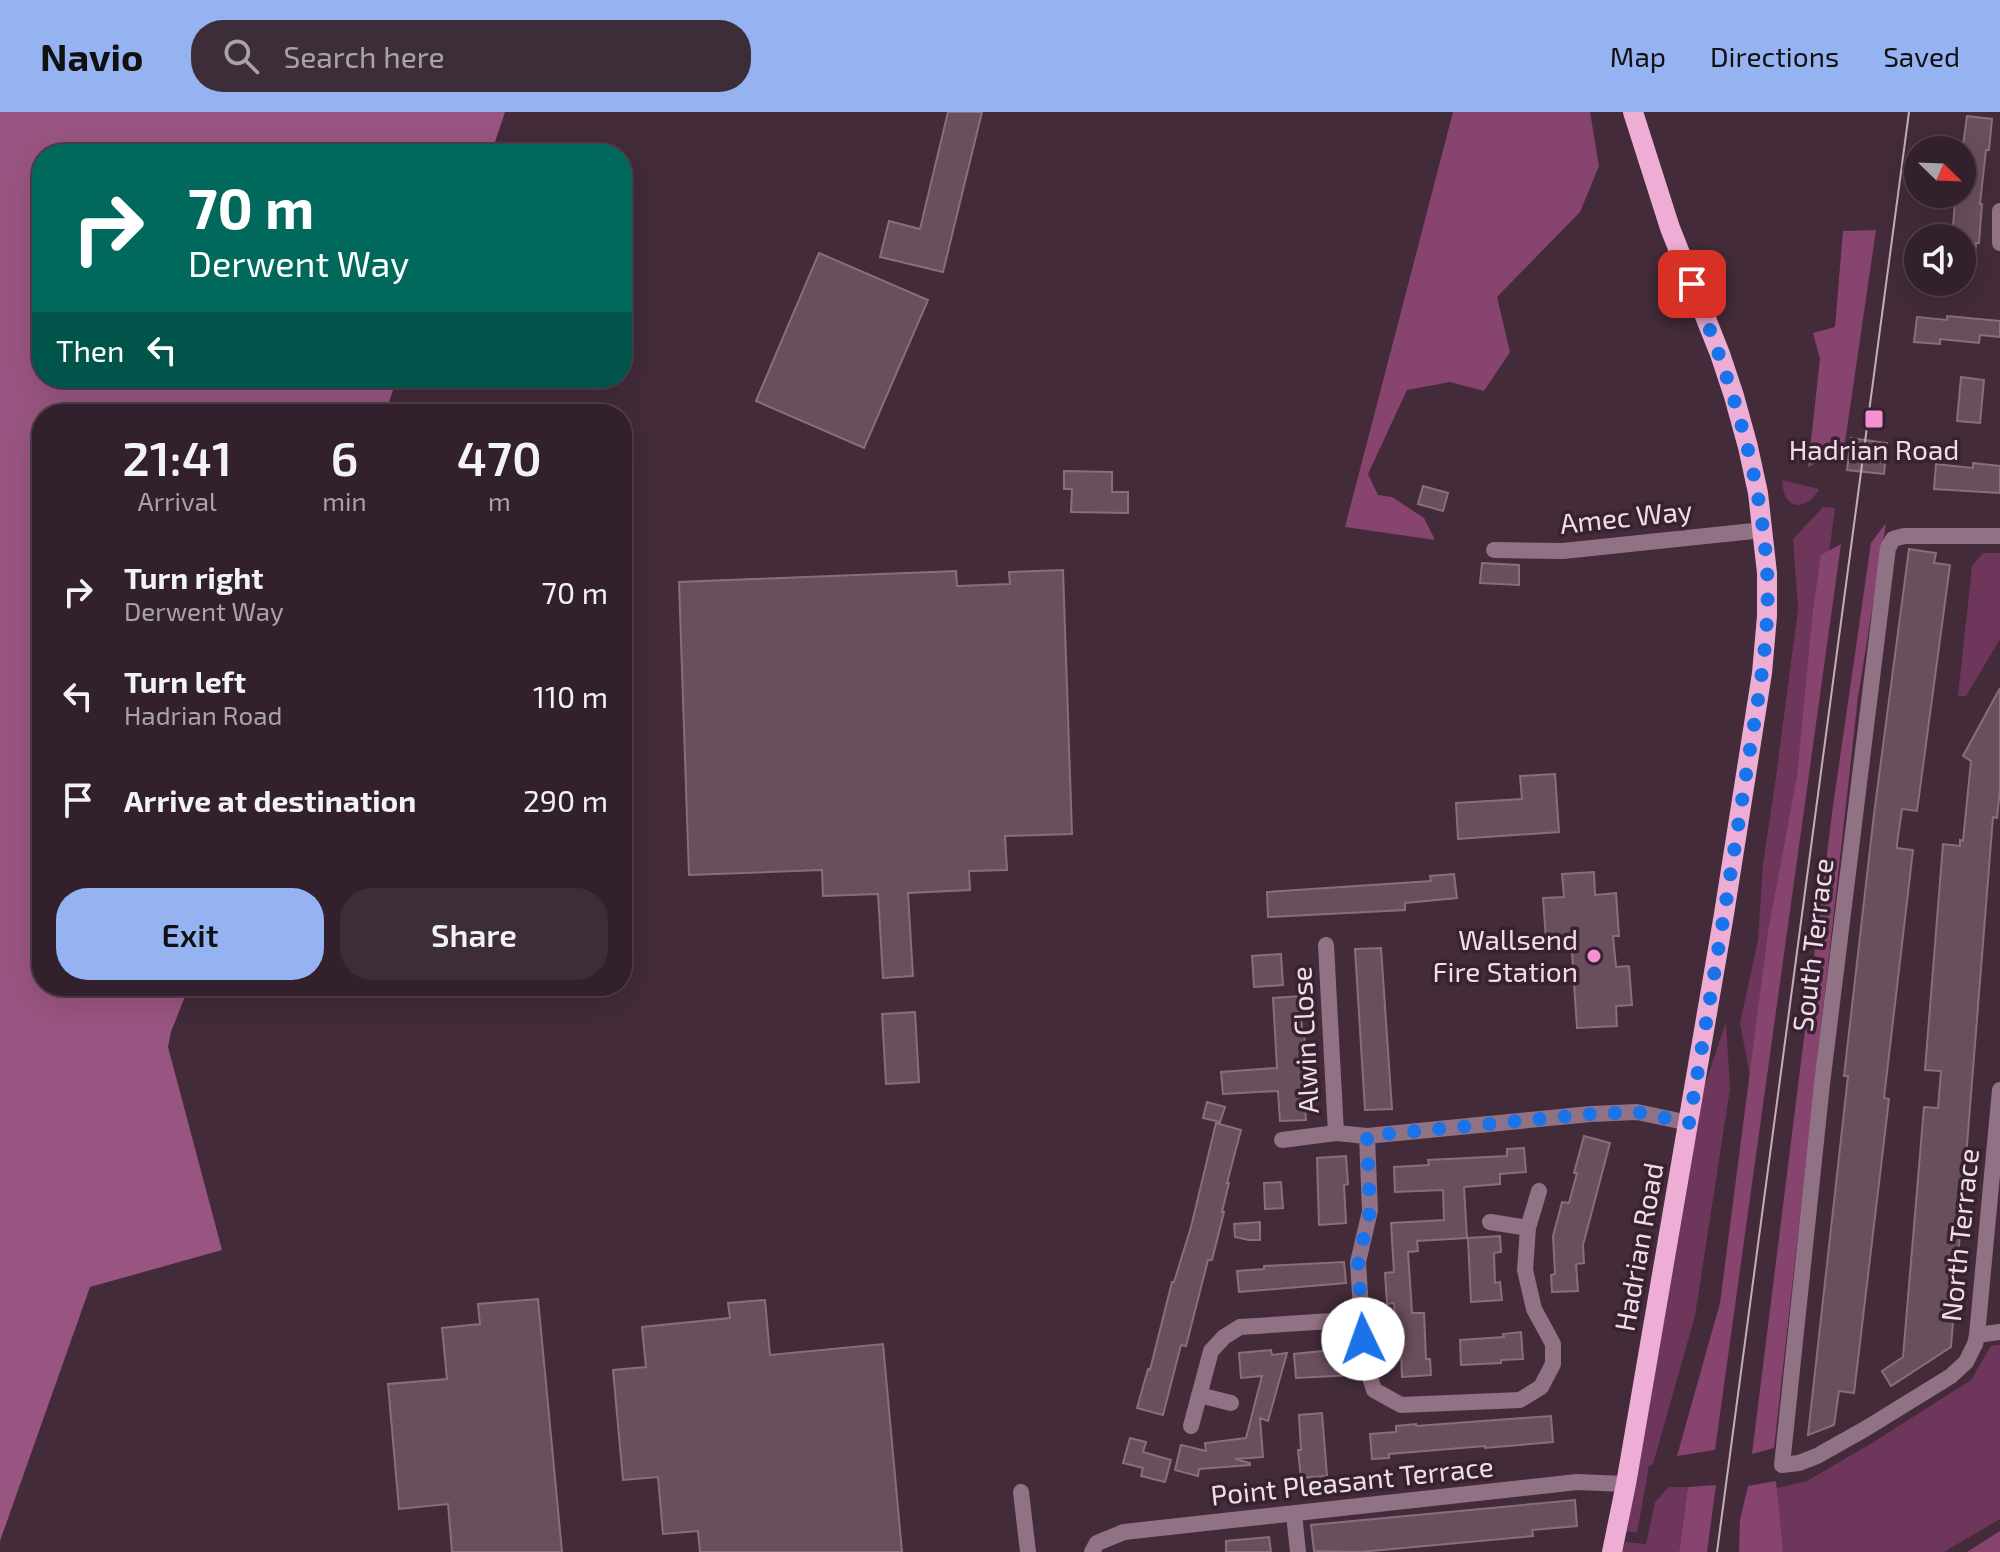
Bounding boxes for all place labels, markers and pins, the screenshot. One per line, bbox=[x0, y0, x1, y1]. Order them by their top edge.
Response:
pin bbox=[1658, 250, 1726, 318]
marker: Hadrian Road bbox=[1863, 408, 1885, 430]
place label: Hadrian Road bbox=[1789, 432, 1959, 466]
place label: Wallsend Fire Station bbox=[1432, 922, 1578, 988]
marker: Wallsend Fire Station bbox=[1585, 947, 1603, 965]

